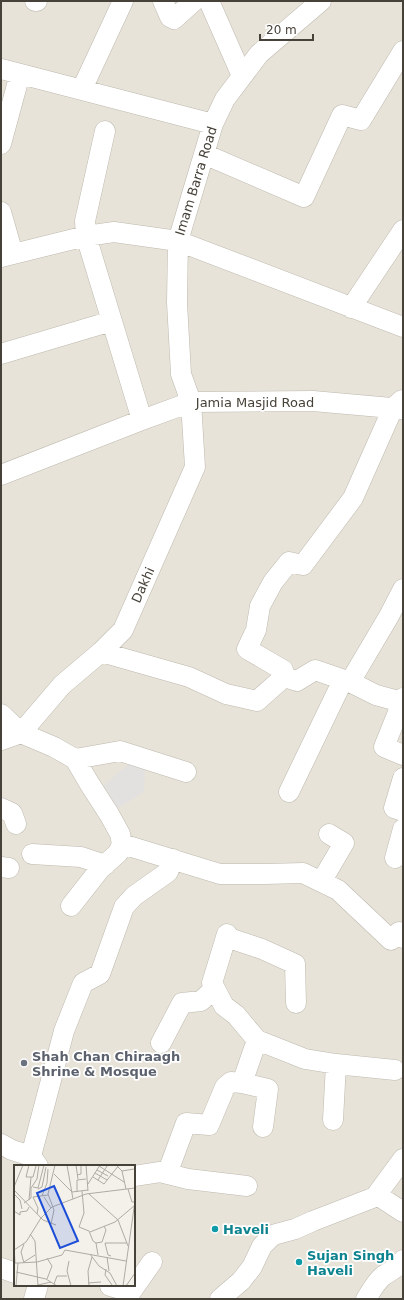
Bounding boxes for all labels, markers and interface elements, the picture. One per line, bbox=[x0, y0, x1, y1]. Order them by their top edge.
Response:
scale bar bbox=[260, 16, 313, 42]
text: 20 m bbox=[266, 23, 297, 37]
street label: Imam Barra Road bbox=[172, 125, 220, 237]
street label: Jamia Masjid Road bbox=[195, 395, 314, 410]
street label: Dakhi bbox=[129, 565, 157, 605]
place label: Shah Chan Chiraagh Shrine & Mosque bbox=[32, 1049, 180, 1079]
marker: Shah Chan Chiraagh Shrine & Mosque bbox=[19, 1058, 29, 1068]
inset map bbox=[14, 1165, 135, 1286]
place label: Haveli bbox=[223, 1222, 269, 1237]
marker: Haveli bbox=[210, 1224, 220, 1234]
place label: Sujan Singh Haveli bbox=[307, 1248, 394, 1278]
marker: Sujan Singh Haveli bbox=[294, 1257, 304, 1267]

